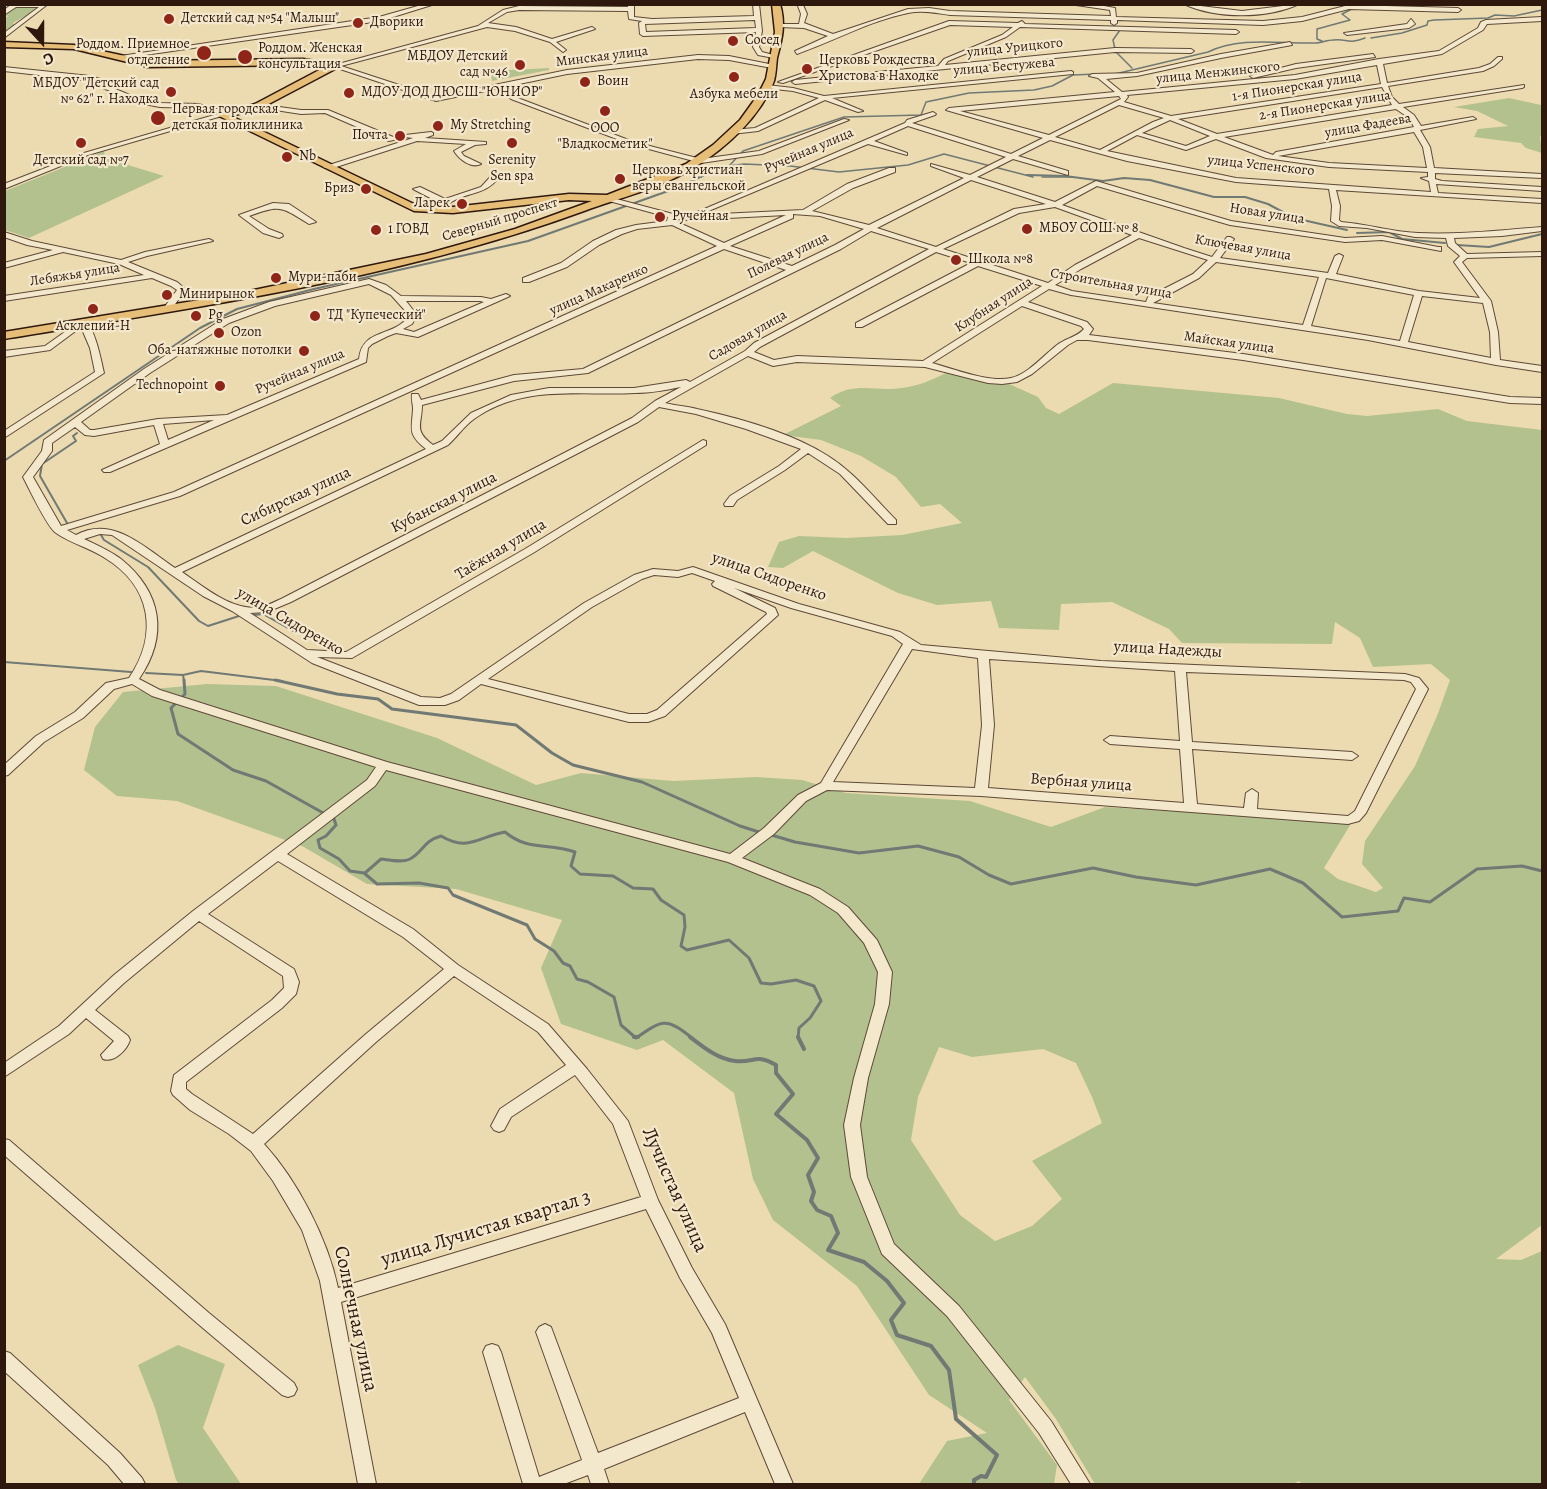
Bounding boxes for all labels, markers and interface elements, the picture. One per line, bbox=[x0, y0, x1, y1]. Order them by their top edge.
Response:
place label: Детский сад №54 "Малыш" bbox=[181, 11, 339, 27]
north arrow bbox=[12, 12, 72, 72]
marker: Детский сад №54 "Малыш" bbox=[162, 12, 176, 26]
place label: Дворики bbox=[370, 15, 424, 31]
marker: Дворики bbox=[351, 16, 365, 30]
place label: Сосед bbox=[745, 33, 780, 49]
marker: Сосед bbox=[726, 34, 740, 48]
street label: улица Урицкого bbox=[966, 35, 1064, 61]
place label: Роддом. Приемное отделение bbox=[76, 37, 190, 70]
place label: Роддом. Женская консультация bbox=[258, 41, 363, 74]
street label: Минская улица bbox=[555, 43, 649, 71]
marker: Роддом. Приемное отделение bbox=[195, 44, 213, 62]
text: С bbox=[40, 47, 57, 71]
marker: Роддом. Женская консультация bbox=[236, 48, 254, 66]
place label: МБДОУ Детский сад №46 bbox=[407, 49, 508, 82]
place label: Церковь Рождества Христова в Находке bbox=[819, 53, 939, 86]
street label: улица Бестужева bbox=[953, 54, 1055, 80]
marker: МБДОУ Детский сад №46 bbox=[513, 58, 527, 72]
street label: улица Менжинского bbox=[1155, 58, 1281, 88]
marker: Церковь Рождества Христова в Находке bbox=[800, 62, 814, 76]
street label: 1-я Пионерская улица bbox=[1231, 68, 1363, 106]
marker: Азбука мебели bbox=[727, 70, 741, 84]
place label: Воин bbox=[597, 74, 629, 90]
marker: Воин bbox=[578, 75, 592, 89]
place label: МБДОУ "Детский сад № 62" г. Находка bbox=[33, 76, 159, 108]
marker: МБДОУ "Детский сад № 62" г. Находка bbox=[164, 85, 178, 99]
place label: МДОУ ДОД ДЮСШ "ЮНИОР" bbox=[361, 85, 543, 101]
marker: МДОУ ДОД ДЮСШ "ЮНИОР" bbox=[342, 86, 356, 100]
place label: Азбука мебели bbox=[690, 87, 778, 103]
street label: 2-я Пионерская улица bbox=[1258, 87, 1392, 125]
place label: Первая городская детская поликлиника bbox=[172, 102, 303, 134]
marker: ООО "Владкосметик" bbox=[598, 104, 612, 118]
marker: Первая городская детская поликлиника bbox=[149, 109, 167, 127]
street label: улица Фадеева bbox=[1323, 110, 1413, 142]
place label: My Stretching bbox=[450, 118, 531, 134]
marker: My Stretching bbox=[431, 119, 445, 133]
place label: ООО "Владкосметик" bbox=[557, 121, 653, 154]
street label: Ручейная улица bbox=[762, 125, 856, 177]
place label: Почта bbox=[352, 128, 388, 144]
marker: Почта bbox=[393, 129, 407, 143]
marker: Детский сад №7 bbox=[74, 136, 88, 150]
marker: Serenity Sen spa bbox=[505, 136, 519, 150]
place label: Nb bbox=[299, 149, 316, 165]
marker: Nb bbox=[280, 150, 294, 164]
street label: улица Успенского bbox=[1207, 152, 1315, 180]
place label: Детский сад №7 bbox=[33, 153, 129, 169]
place label: Serenity Sen spa bbox=[488, 153, 536, 186]
place label: Церковь христиан веры евангельской bbox=[632, 163, 746, 196]
marker: Церковь христиан веры евангельской bbox=[613, 172, 627, 186]
place label: Бриз bbox=[324, 181, 354, 197]
marker: Бриз bbox=[359, 182, 373, 196]
street label: Северный проспект bbox=[440, 194, 560, 246]
place label: Ларек bbox=[414, 196, 450, 212]
marker: Ларек bbox=[455, 197, 469, 211]
street label: Новая улица bbox=[1228, 200, 1306, 228]
place label: Ручейная bbox=[672, 209, 729, 225]
marker: Ручейная bbox=[653, 210, 667, 224]
place label: МБОУ СОШ № 8 bbox=[1039, 221, 1139, 237]
place label: 1 ГОВД bbox=[388, 222, 429, 238]
marker: МБОУ СОШ № 8 bbox=[1020, 222, 1034, 236]
marker: 1 ГОВД bbox=[369, 223, 383, 237]
street label: Полевая улица bbox=[745, 229, 831, 283]
street label: Ключевая улица bbox=[1193, 231, 1293, 265]
place label: Школа №8 bbox=[968, 252, 1033, 268]
marker: Школа №8 bbox=[949, 253, 963, 267]
street label: Лебяжья улица bbox=[29, 260, 121, 290]
street label: улица Макаренко bbox=[547, 261, 651, 319]
street label: Строительная улица bbox=[1049, 265, 1173, 303]
place label: Мури-паби bbox=[288, 270, 357, 286]
marker: Мури-паби bbox=[269, 271, 283, 285]
street label: Клубная улица bbox=[952, 274, 1036, 336]
place label: Минирынок bbox=[179, 287, 254, 303]
marker: Минирынок bbox=[160, 288, 174, 302]
marker: Асклепий-Н bbox=[86, 302, 100, 316]
street label: Садовая улица bbox=[706, 307, 790, 365]
place label: Pg bbox=[208, 308, 223, 324]
place label: ТД "Купеческий" bbox=[327, 308, 426, 324]
marker: Pg bbox=[189, 309, 203, 323]
marker: ТД "Купеческий" bbox=[308, 309, 322, 323]
place label: Асклепий-Н bbox=[56, 319, 130, 335]
place label: Ozon bbox=[231, 325, 262, 341]
marker: Ozon bbox=[212, 326, 226, 340]
street label: Майская улица bbox=[1183, 328, 1275, 358]
place label: Оба-натяжные потолки bbox=[148, 343, 292, 359]
marker: Оба-натяжные потолки bbox=[297, 344, 311, 358]
street label: Ручейная улица bbox=[253, 346, 347, 398]
place label: Technopoint bbox=[136, 378, 208, 394]
marker: Technopoint bbox=[213, 379, 227, 393]
street label: Сибирская улица bbox=[238, 463, 354, 531]
street label: Кубанская улица bbox=[388, 468, 500, 538]
street label: Таёжная улица bbox=[452, 515, 550, 585]
street label: улица Сидоренко bbox=[709, 548, 829, 606]
street label: улица Сидоренко bbox=[233, 584, 347, 660]
street label: улица Надежды bbox=[1113, 638, 1223, 662]
street label: Вербная улица bbox=[1029, 770, 1133, 796]
street label: Лучистая улица bbox=[636, 1124, 712, 1256]
street label: улица Лучистая квартал 3 bbox=[378, 1186, 594, 1272]
street label: Солнечная улица bbox=[328, 1244, 382, 1394]

